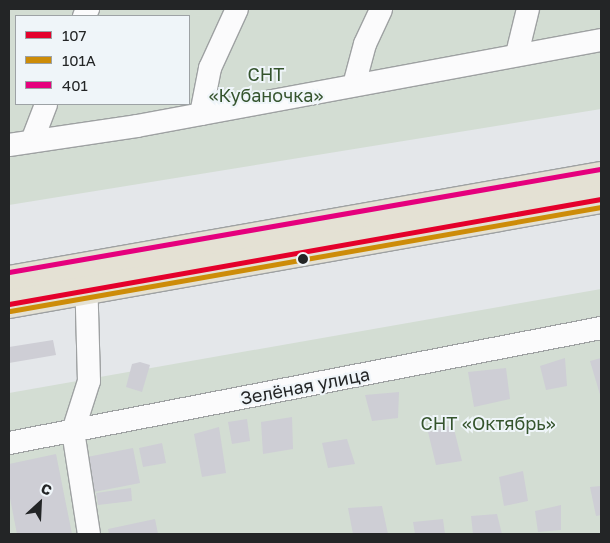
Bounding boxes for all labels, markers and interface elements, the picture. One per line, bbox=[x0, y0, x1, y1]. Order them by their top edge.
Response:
legend bbox=[15, 15, 190, 105]
text: 107 bbox=[62, 26, 87, 44]
text: 101А bbox=[62, 51, 96, 69]
park label: СНТ «Кубаночка» bbox=[209, 64, 323, 106]
text: 401 bbox=[62, 76, 88, 94]
unlabelled marker bbox=[298, 254, 308, 264]
street label: Зелёная улица bbox=[238, 363, 372, 409]
park label: СНТ «Октябрь» bbox=[420, 412, 556, 434]
north arrow bbox=[15, 478, 65, 528]
text: С bbox=[38, 479, 55, 499]

